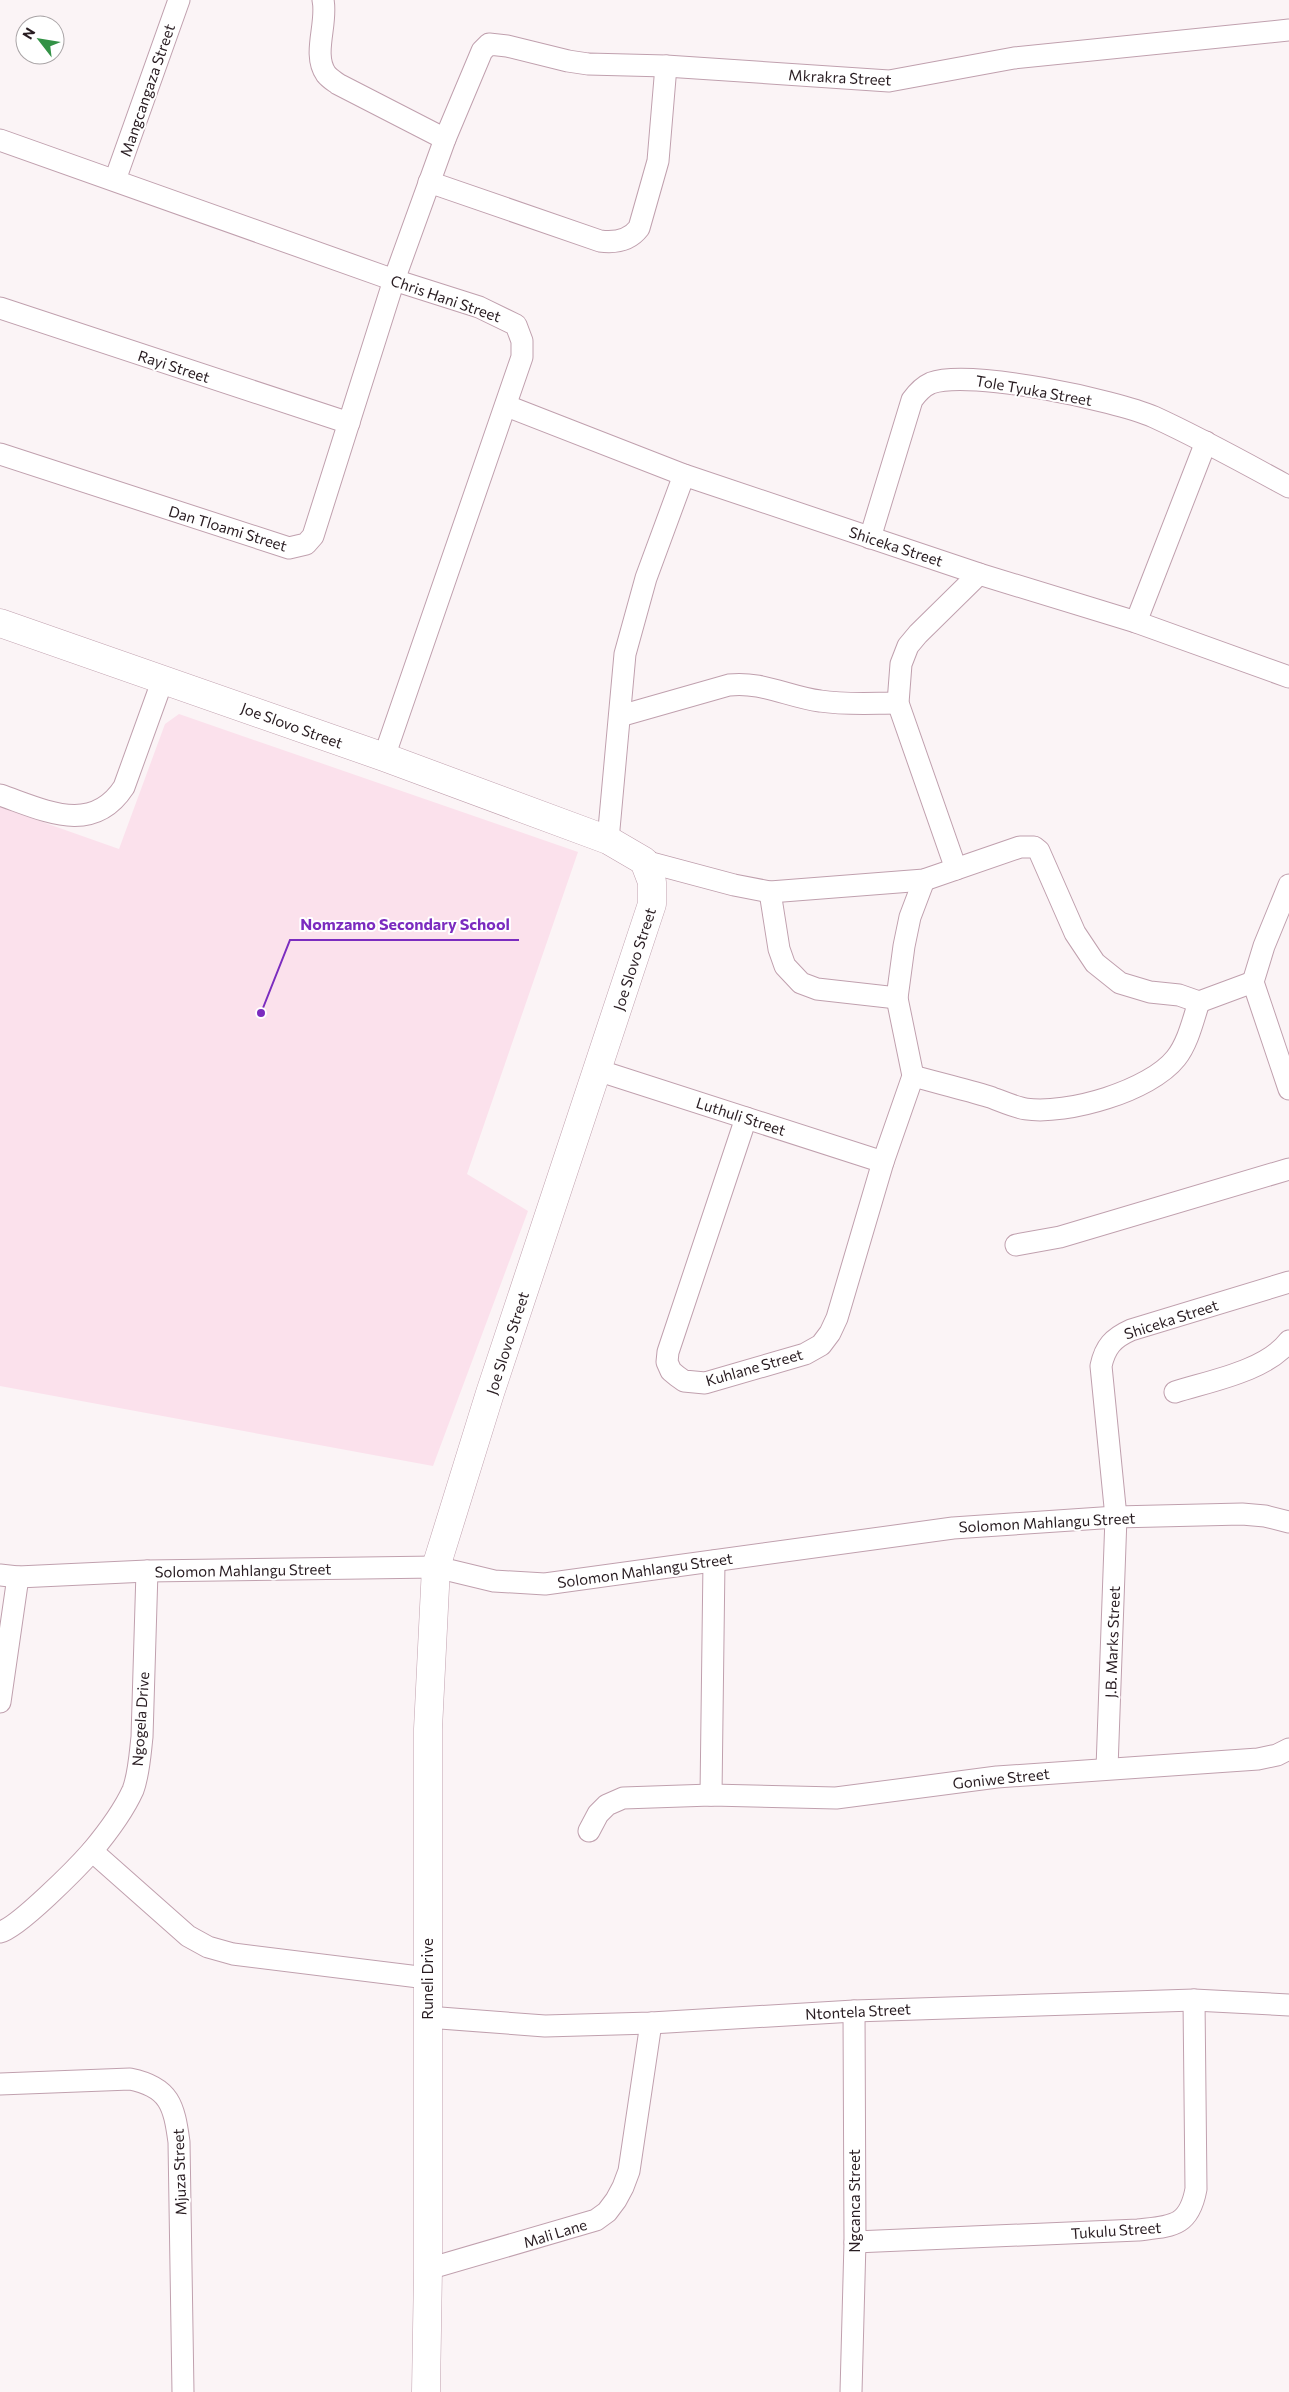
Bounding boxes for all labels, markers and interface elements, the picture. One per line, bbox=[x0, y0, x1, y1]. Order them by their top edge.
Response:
north arrow bbox=[15, 15, 65, 65]
street label: Mangcangaza Street bbox=[116, 21, 178, 159]
text: N bbox=[18, 24, 38, 42]
street label: Mkrakra Street bbox=[788, 65, 892, 89]
street label: Chris Hani Street bbox=[389, 271, 503, 325]
street label: Rayi Street bbox=[136, 346, 212, 386]
street label: Tole Tyuka Street bbox=[974, 371, 1094, 409]
street label: Dan Tloami Street bbox=[167, 501, 289, 555]
street label: Shiceka Street bbox=[847, 522, 945, 570]
street label: Joe Slovo Street bbox=[239, 698, 345, 752]
street label: Joe Slovo Street bbox=[609, 905, 659, 1013]
callout: Nomzamo Secondary School bbox=[290, 909, 519, 940]
text: Nomzamo Secondary School bbox=[300, 914, 510, 933]
street label: Luthuli Street bbox=[694, 1093, 788, 1139]
street label: Joe Slovo Street bbox=[482, 1289, 532, 1397]
street label: Shiceka Street bbox=[1122, 1295, 1220, 1343]
street label: Kuhlane Street bbox=[703, 1345, 805, 1389]
street label: Solomon Mahlangu Street bbox=[958, 1508, 1136, 1536]
street label: Solomon Mahlangu Street bbox=[556, 1549, 734, 1591]
street label: Solomon Mahlangu Street bbox=[154, 1559, 332, 1581]
street label: J.B. Marks Street bbox=[1101, 1586, 1123, 1698]
street label: Ngogela Drive bbox=[128, 1671, 152, 1767]
street label: Goniwe Street bbox=[952, 1764, 1050, 1792]
street label: Runeli Drive bbox=[418, 1938, 436, 2020]
street label: Ntontela Street bbox=[805, 1999, 911, 2023]
street label: Mjuza Street bbox=[168, 2128, 190, 2216]
street label: Ngcanca Street bbox=[845, 2149, 863, 2253]
street label: Mali Lane bbox=[521, 2215, 589, 2251]
street label: Tukulu Street bbox=[1070, 2218, 1162, 2242]

